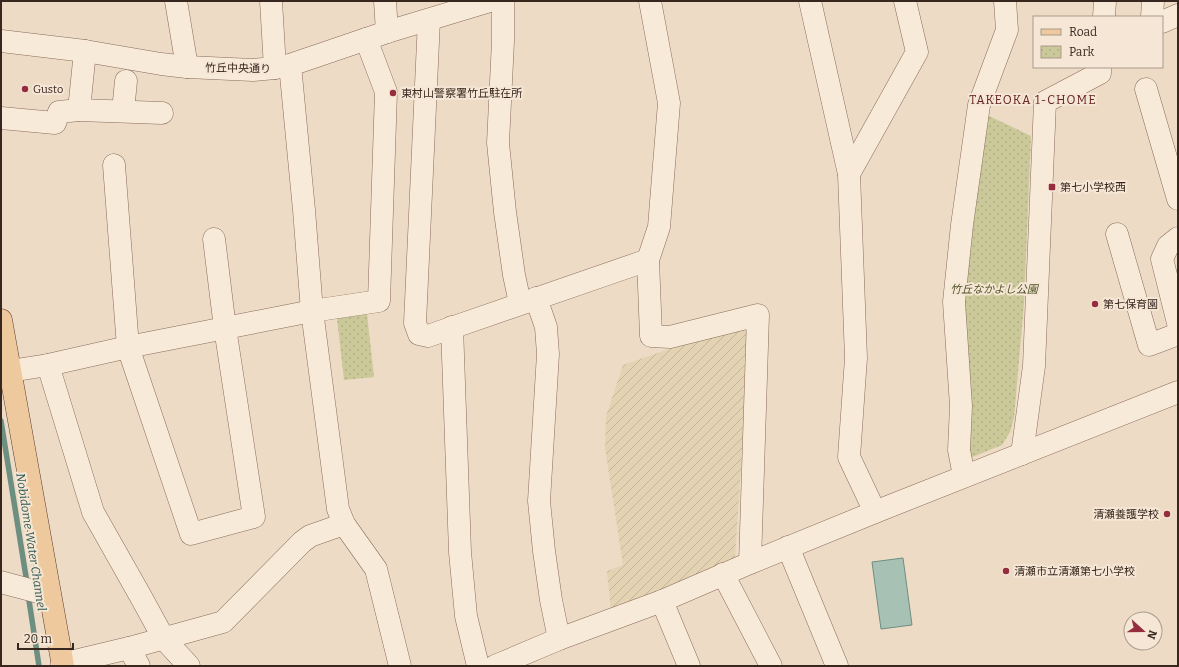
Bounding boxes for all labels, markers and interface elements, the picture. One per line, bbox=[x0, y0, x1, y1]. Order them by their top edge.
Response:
legend bbox=[1033, 16, 1163, 68]
text: Road bbox=[1069, 25, 1097, 39]
text: Park bbox=[1069, 45, 1095, 59]
street label: 竹丘中央通り bbox=[205, 61, 271, 76]
place label: Gusto bbox=[33, 83, 63, 96]
marker: Gusto bbox=[20, 84, 30, 94]
place label: 東村山警察署竹丘駐在所 bbox=[401, 87, 523, 100]
marker: 東村山警察署竹丘駐在所 bbox=[388, 88, 398, 98]
district label: TAKEOKA 1-CHOME bbox=[969, 93, 1097, 107]
place label: 第七小学校西 bbox=[1060, 181, 1126, 194]
marker: 第七小学校西 bbox=[1047, 182, 1057, 192]
park label: 竹丘なかよし公園 bbox=[950, 283, 1040, 296]
place label: 第七保育園 bbox=[1103, 298, 1158, 311]
marker: 第七保育園 bbox=[1090, 299, 1100, 309]
water label: Nobidome Water Channel bbox=[13, 472, 49, 612]
place label: 清瀬養護学校 bbox=[1093, 508, 1159, 521]
marker: 清瀬養護学校 bbox=[1162, 509, 1172, 519]
place label: 清瀬市立清瀬第七小学校 bbox=[1014, 565, 1135, 578]
marker: 清瀬市立清瀬第七小学校 bbox=[1001, 566, 1011, 576]
north arrow bbox=[1123, 611, 1163, 651]
scale bar bbox=[18, 625, 73, 651]
text: N bbox=[1144, 628, 1159, 641]
text: 20 m bbox=[24, 632, 53, 646]

